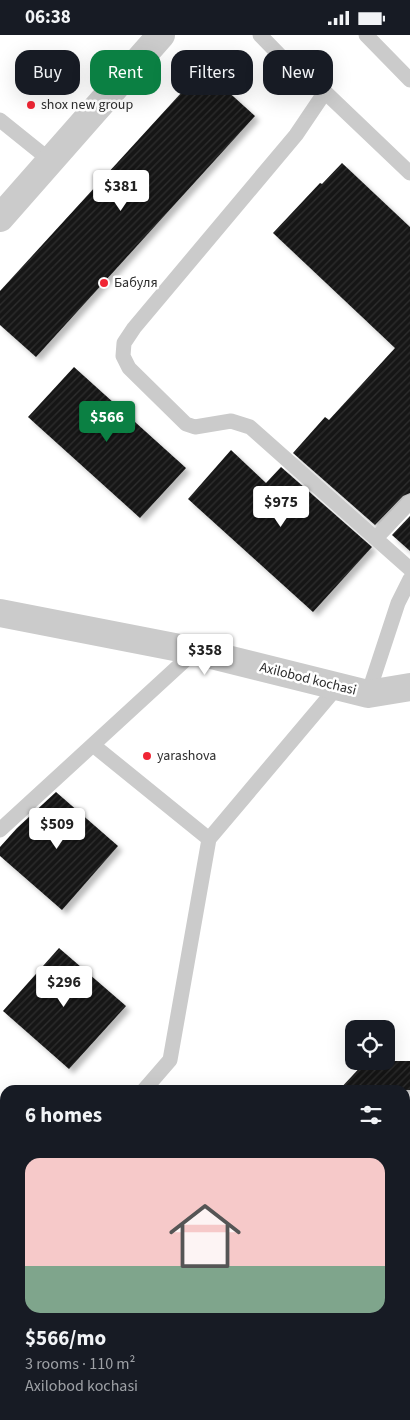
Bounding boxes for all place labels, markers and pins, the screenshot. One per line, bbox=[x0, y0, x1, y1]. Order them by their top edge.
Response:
place label: shox new group bbox=[41, 95, 133, 115]
marker: shox new group bbox=[25, 99, 37, 111]
pin: $381 bbox=[91, 169, 151, 212]
place label: Бабуля bbox=[114, 273, 158, 293]
marker: Бабуля bbox=[98, 277, 110, 289]
pin: $566 bbox=[77, 401, 137, 443]
pin: $975 bbox=[251, 485, 311, 528]
pin: $358 bbox=[175, 633, 235, 676]
place label: yarashova bbox=[157, 746, 216, 766]
marker: yarashova bbox=[141, 750, 153, 762]
pin: $509 bbox=[27, 807, 87, 850]
pin: $296 bbox=[34, 965, 94, 1008]

